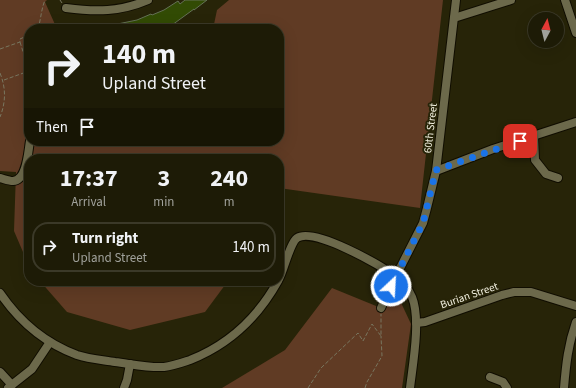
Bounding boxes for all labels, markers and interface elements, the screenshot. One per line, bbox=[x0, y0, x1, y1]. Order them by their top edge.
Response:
north arrow bbox=[528, 12, 564, 48]
map controls bbox=[528, 12, 564, 48]
text: 140 m bbox=[102, 34, 176, 74]
icon: right bbox=[36, 40, 88, 92]
text: Upland Street bbox=[102, 71, 206, 96]
street label: 60th Street bbox=[420, 102, 441, 154]
icon: arrive bbox=[76, 116, 98, 138]
text: Then bbox=[36, 117, 68, 138]
pin bbox=[503, 124, 537, 158]
icon: arrive bbox=[509, 130, 531, 152]
text: 17:37 bbox=[60, 161, 118, 196]
text: 3 bbox=[158, 161, 170, 196]
text: 240 bbox=[210, 161, 248, 196]
text: Arrival bbox=[71, 193, 106, 211]
text: min bbox=[153, 193, 174, 211]
text: m bbox=[224, 193, 235, 211]
text: Turn right bbox=[72, 228, 138, 249]
icon: right bbox=[38, 236, 60, 258]
text: 140 m bbox=[232, 237, 270, 258]
text: Upland Street bbox=[72, 249, 147, 267]
position arrow bbox=[370, 265, 412, 307]
street label: Burian Street bbox=[438, 278, 500, 312]

